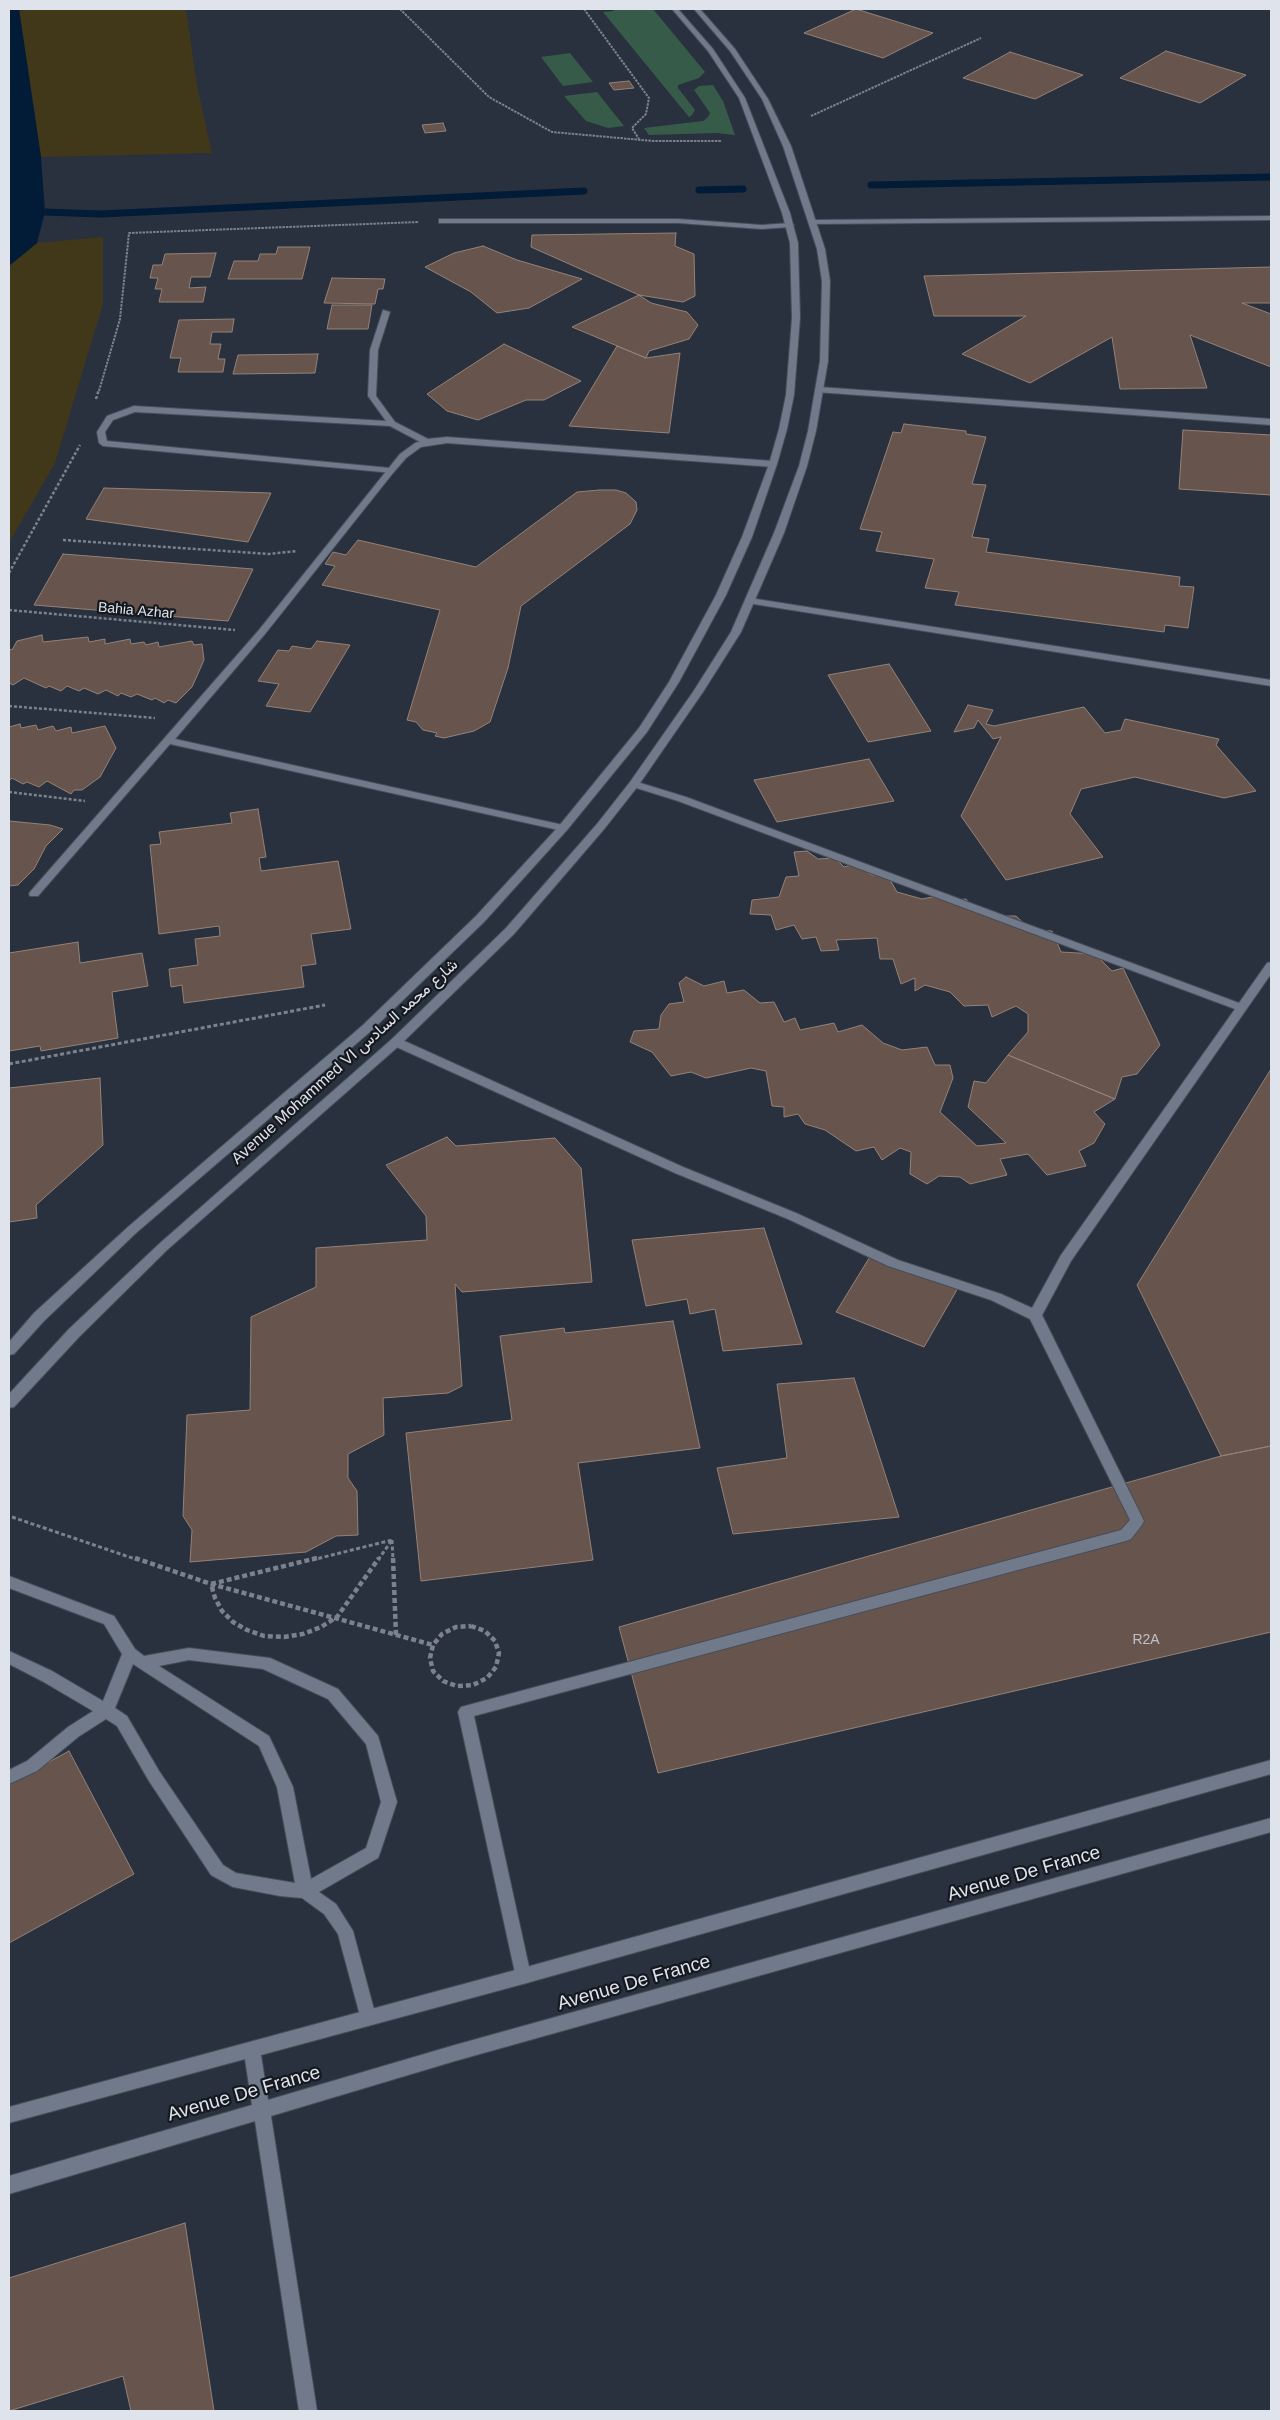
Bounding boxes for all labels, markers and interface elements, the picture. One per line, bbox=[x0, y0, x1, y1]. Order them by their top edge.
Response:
street label: Bahia Azhar bbox=[97, 599, 175, 623]
street label: Avenue Mohammed VI شارع محمد السادس bbox=[228, 955, 462, 1169]
house number: R2A bbox=[1132, 1632, 1160, 1648]
street label: Avenue De France bbox=[945, 1841, 1103, 1907]
street label: Avenue De France bbox=[555, 1950, 713, 2016]
street label: Avenue De France bbox=[165, 2061, 323, 2127]

